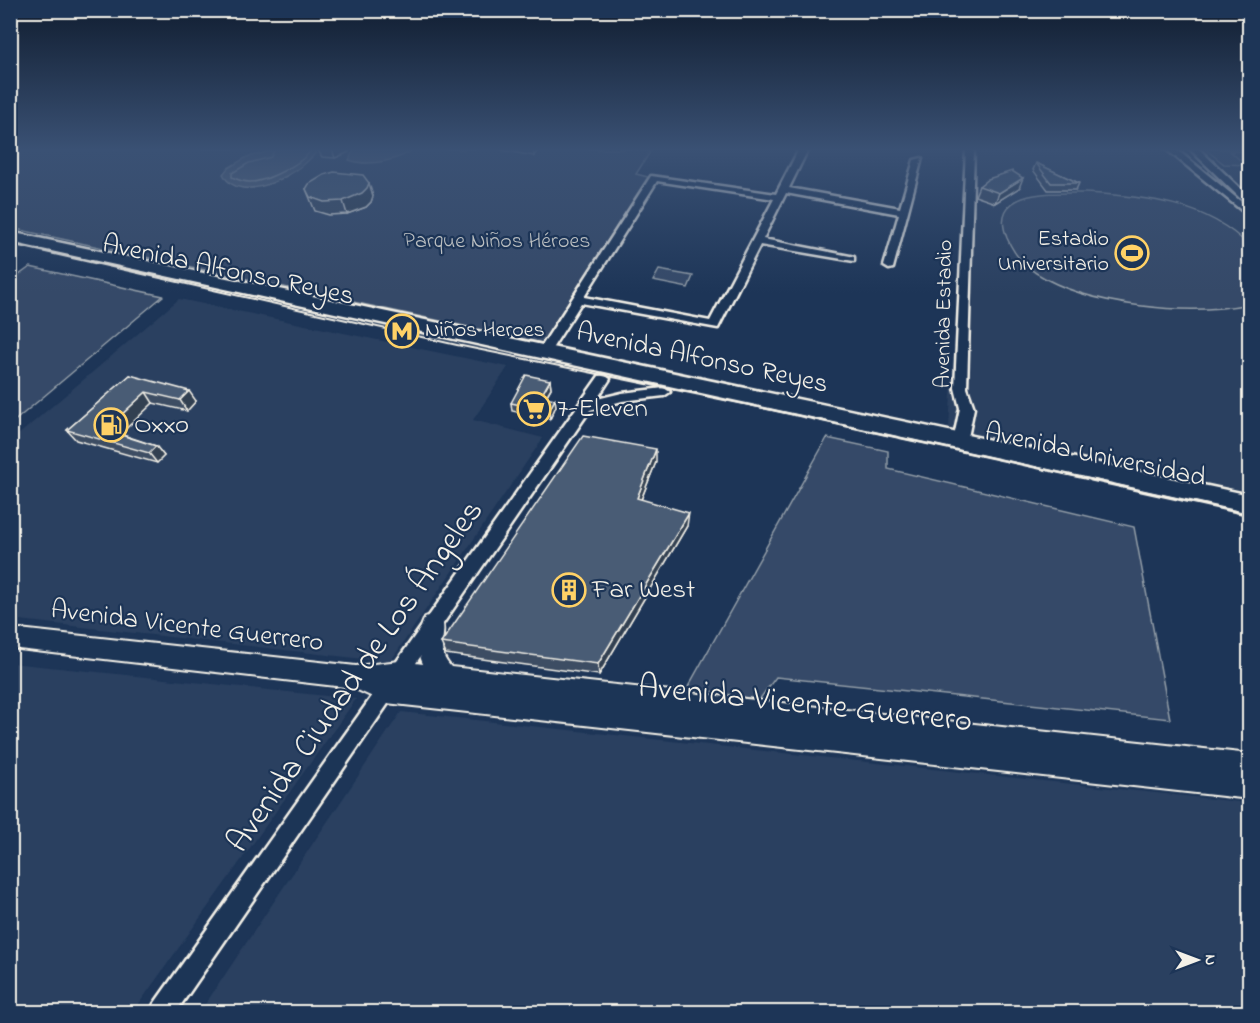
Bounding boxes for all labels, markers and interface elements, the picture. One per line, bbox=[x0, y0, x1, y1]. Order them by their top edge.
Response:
place label: Estadio Universitario bbox=[998, 224, 1109, 281]
street label: Avenida Alfonso Reyes bbox=[99, 225, 357, 317]
park label: Parque Niños Héroes bbox=[404, 226, 590, 258]
sports icon: Estadio Universitario bbox=[1114, 235, 1150, 271]
street label: Avenida Estadio bbox=[928, 239, 962, 389]
metro station icon: Niños Heroes bbox=[384, 313, 420, 349]
street label: Avenida Alfonso Reyes bbox=[573, 313, 831, 405]
place label: Niños Heroes bbox=[425, 315, 545, 347]
place label: 7-Eleven bbox=[557, 390, 648, 429]
supermarket icon: 7-Eleven bbox=[516, 391, 552, 427]
place label: Oxxo bbox=[134, 406, 189, 445]
fuel station icon: Oxxo bbox=[93, 407, 129, 443]
street label: Avenida Universidad bbox=[981, 414, 1209, 498]
street label: Avenida Ciudad de Los Ángeles bbox=[216, 491, 496, 863]
place label: Far West bbox=[591, 571, 695, 610]
building icon: Far West bbox=[551, 572, 587, 608]
street label: Avenida Vicente Guerrero bbox=[48, 591, 326, 663]
street label: Avenida Vicente Guerrero bbox=[636, 664, 974, 746]
north arrow bbox=[1167, 930, 1227, 990]
text: N bbox=[1198, 955, 1222, 966]

